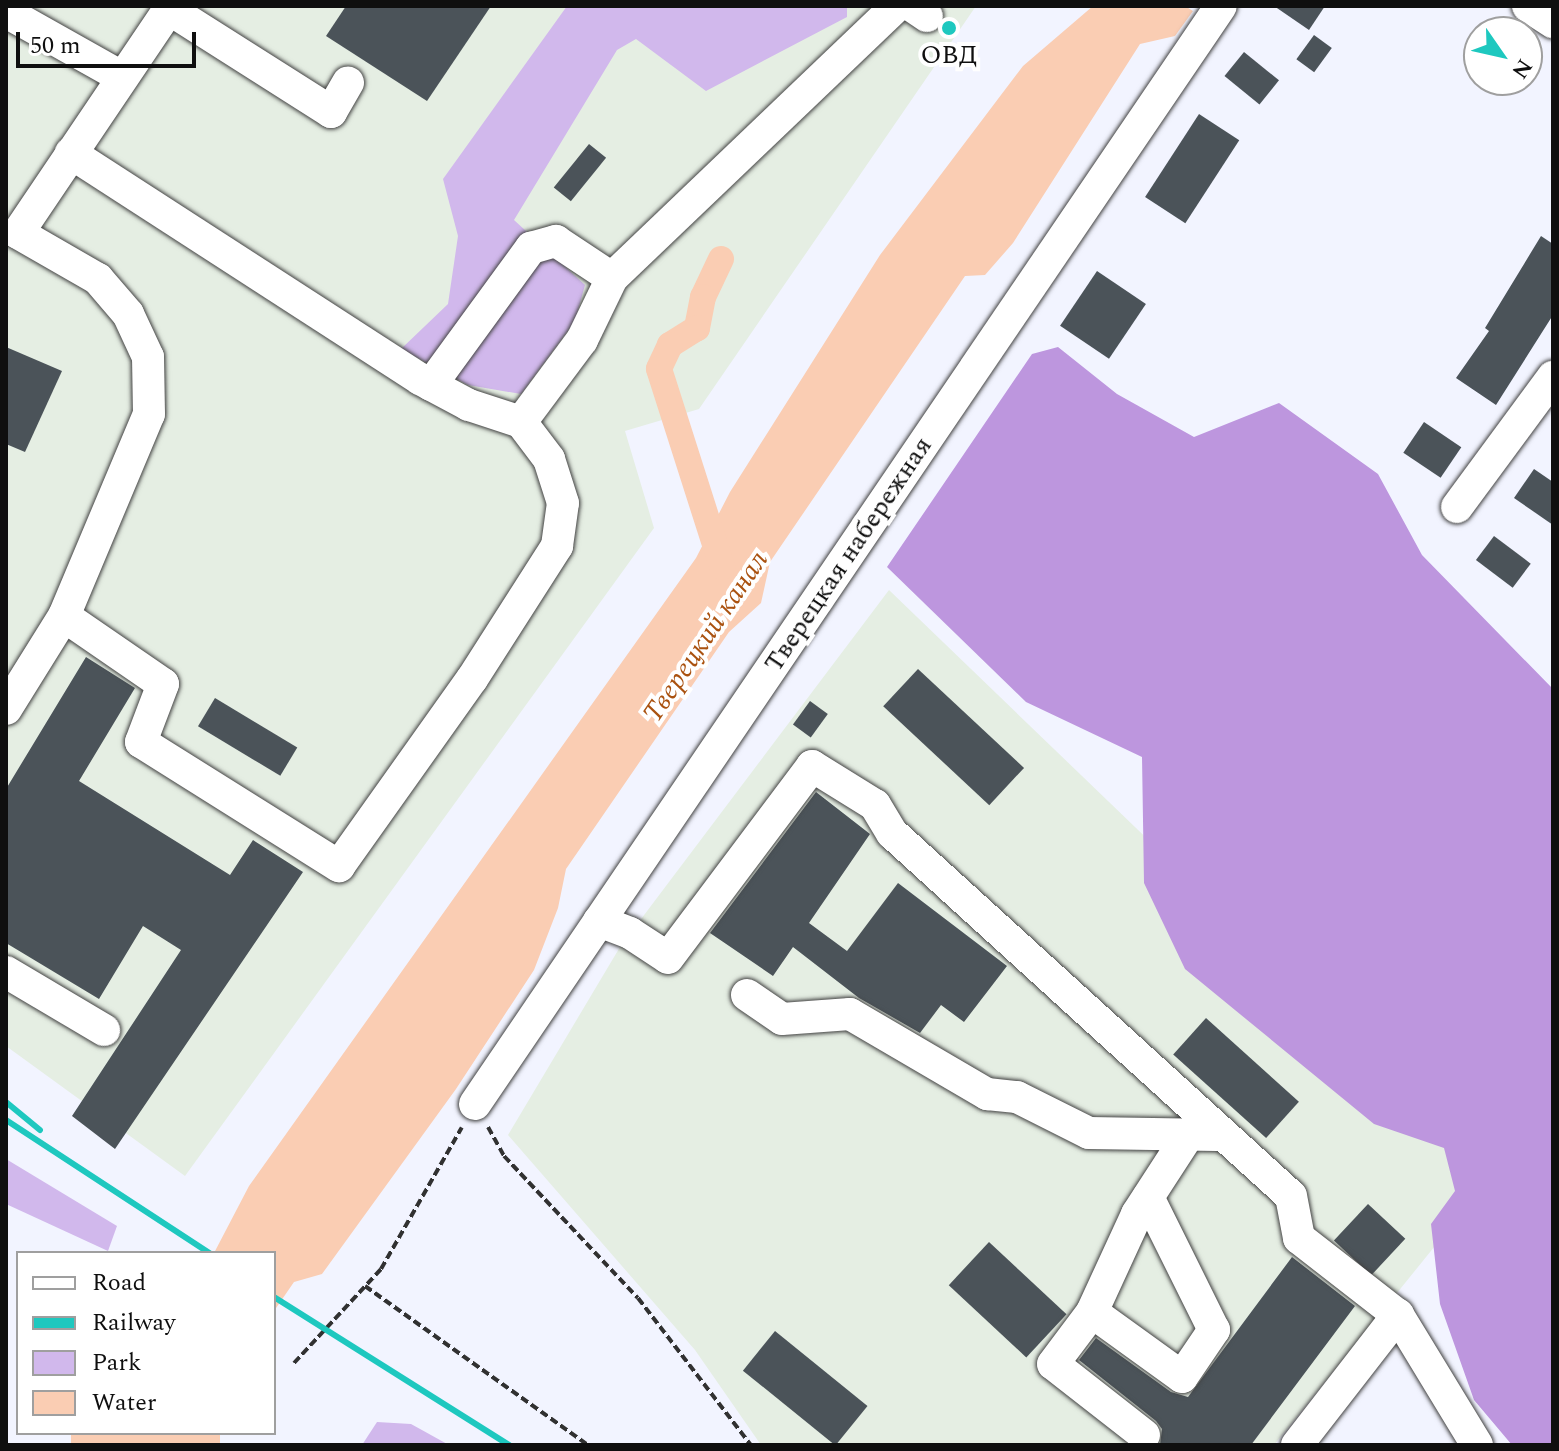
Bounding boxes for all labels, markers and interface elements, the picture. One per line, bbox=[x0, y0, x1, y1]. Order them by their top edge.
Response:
scale bar bbox=[20, 16, 200, 66]
north arrow bbox=[1463, 16, 1543, 96]
marker: ОВД bbox=[940, 19, 958, 37]
text: 50 m bbox=[30, 28, 81, 64]
place label: ОВД bbox=[921, 40, 977, 72]
text: N bbox=[1503, 52, 1540, 85]
street label: Тверецкая набережная bbox=[759, 432, 939, 678]
water label: Тверецкий канал bbox=[636, 545, 776, 729]
legend bbox=[16, 1251, 276, 1435]
text: Road bbox=[92, 1265, 146, 1301]
text: Railway bbox=[92, 1305, 176, 1341]
text: Park bbox=[92, 1345, 142, 1381]
text: Water bbox=[92, 1385, 156, 1421]

